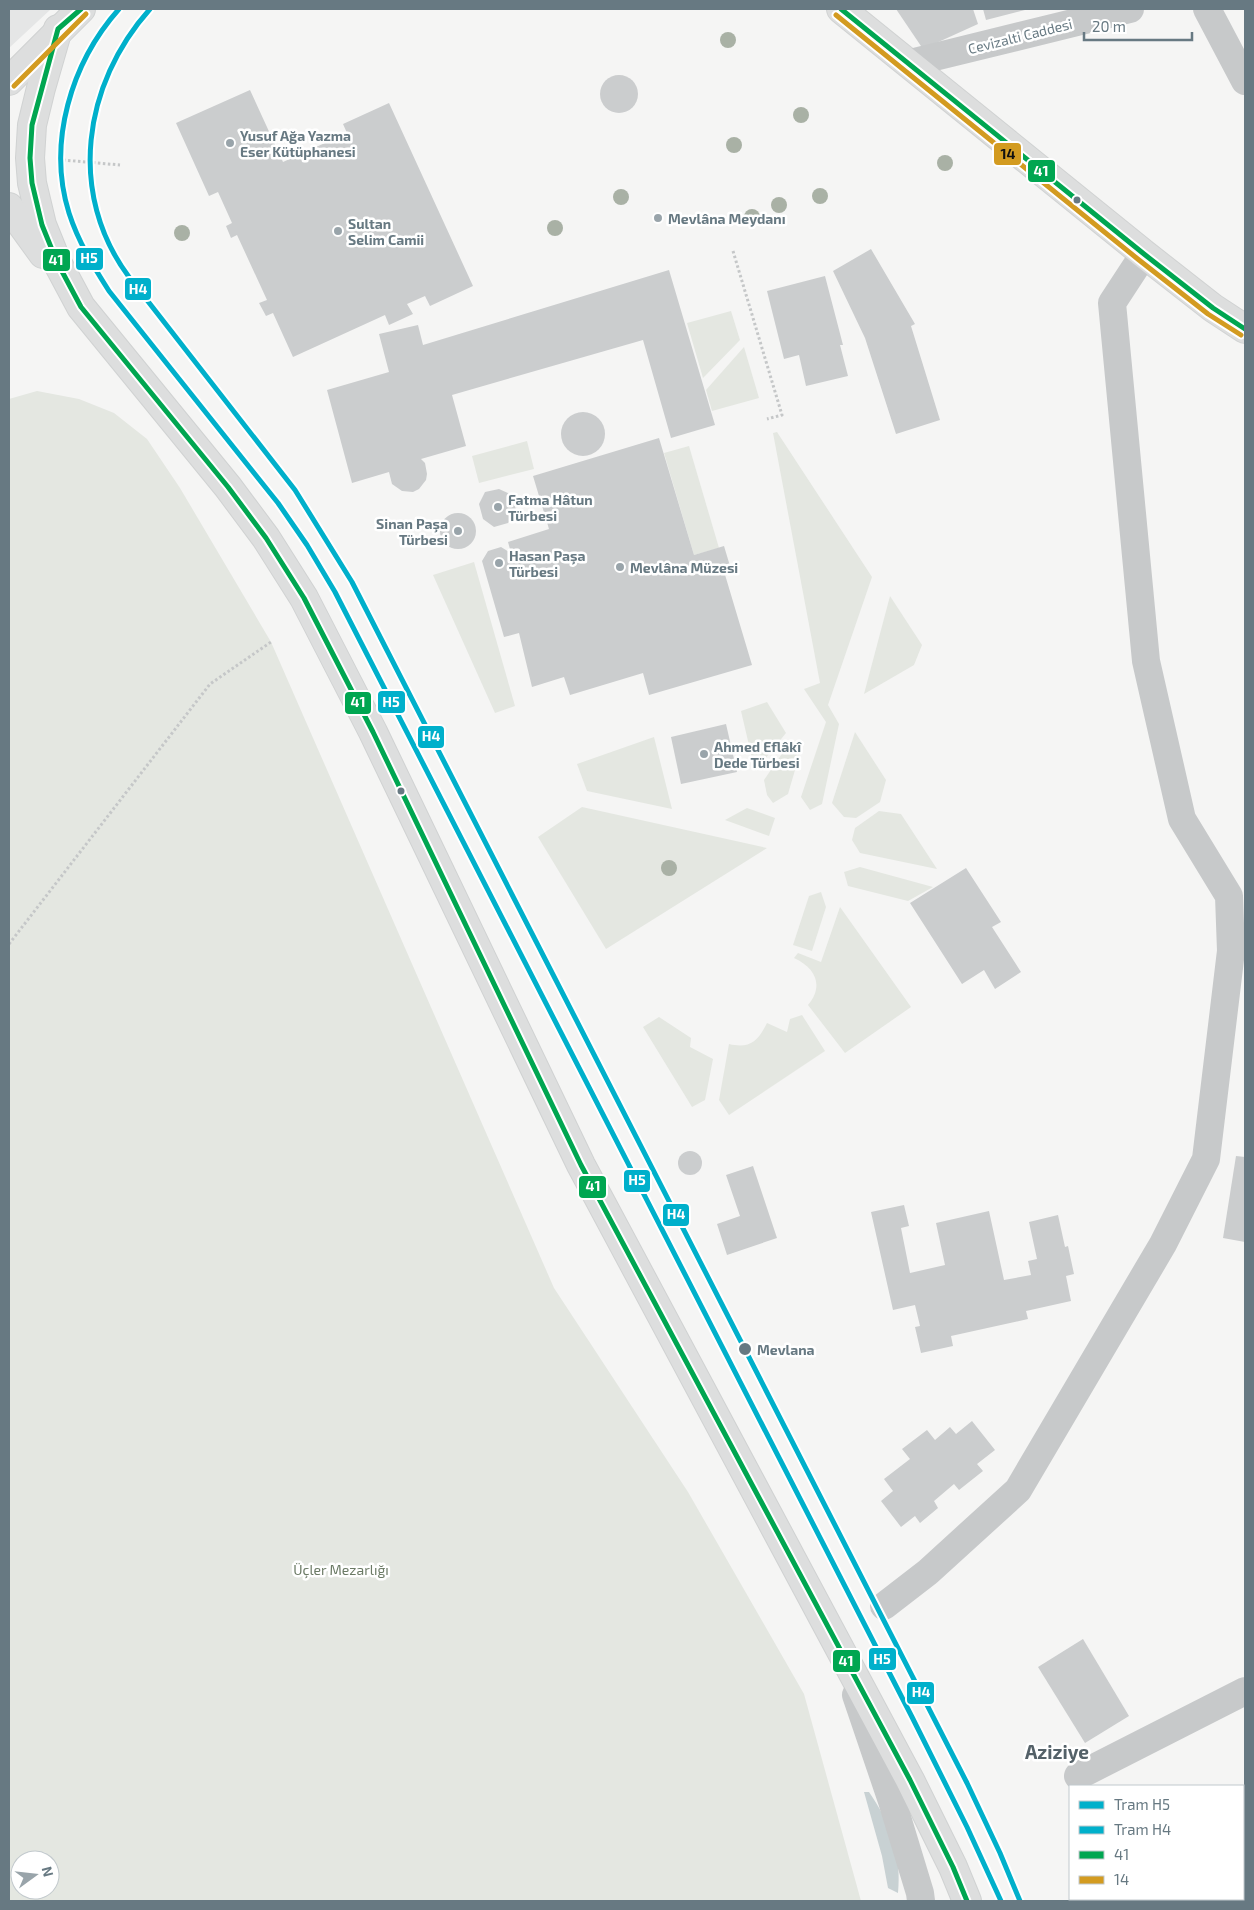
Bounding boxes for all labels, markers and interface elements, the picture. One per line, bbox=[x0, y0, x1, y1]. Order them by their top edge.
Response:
scale bar bbox=[1084, 10, 1192, 42]
street label: Cevizalti Caddesi bbox=[966, 15, 1074, 57]
text: 20 m bbox=[1092, 17, 1126, 35]
place label: Yusuf Ağa Yazma Eser Kütüphanesi bbox=[240, 127, 356, 160]
marker: Yusuf Ağa Yazma Eser Kütüphanesi bbox=[224, 137, 236, 149]
line badge: 14 bbox=[993, 142, 1022, 166]
text: 14 bbox=[1001, 145, 1016, 162]
line badge: 41 bbox=[1027, 159, 1056, 183]
text: 41 bbox=[1034, 162, 1048, 179]
unlabelled marker bbox=[1072, 195, 1082, 205]
place label: Mevlâna Meydanı bbox=[668, 210, 786, 227]
marker: Mevlâna Meydanı bbox=[652, 212, 664, 224]
place label: Sultan Selim Camii bbox=[348, 215, 424, 248]
marker: Sultan Selim Camii bbox=[332, 225, 344, 237]
line badge: H5 bbox=[75, 247, 104, 271]
line badge: 41 bbox=[42, 248, 71, 272]
text: H5 bbox=[80, 249, 98, 266]
text: 41 bbox=[49, 251, 63, 268]
line badge: H4 bbox=[124, 277, 152, 301]
text: H4 bbox=[129, 280, 147, 297]
place label: Fatma Hâtun Türbesi bbox=[508, 491, 593, 524]
marker: Fatma Hâtun Türbesi bbox=[492, 501, 504, 513]
place label: Sinan Paşa Türbesi bbox=[376, 515, 448, 548]
marker: Sinan Paşa Türbesi bbox=[452, 525, 464, 537]
place label: Hasan Paşa Türbesi bbox=[509, 547, 586, 580]
marker: Hasan Paşa Türbesi bbox=[493, 557, 505, 569]
place label: Mevlâna Müzesi bbox=[630, 559, 738, 576]
marker: Mevlâna Müzesi bbox=[614, 561, 626, 573]
line badge: H5 bbox=[377, 690, 406, 714]
line badge: 41 bbox=[344, 691, 372, 715]
text: 41 bbox=[351, 693, 365, 710]
text: H5 bbox=[382, 693, 400, 710]
line badge: H4 bbox=[417, 725, 445, 749]
text: H4 bbox=[422, 727, 440, 744]
place label: Ahmed Eflâkî Dede Türbesi bbox=[714, 738, 802, 771]
marker: Ahmed Eflâkî Dede Türbesi bbox=[698, 748, 710, 760]
unlabelled marker bbox=[396, 786, 406, 796]
line badge: H5 bbox=[623, 1169, 651, 1193]
text: H5 bbox=[628, 1171, 646, 1188]
line badge: 41 bbox=[578, 1175, 607, 1199]
text: 41 bbox=[586, 1177, 600, 1194]
line badge: H4 bbox=[662, 1203, 690, 1227]
text: H4 bbox=[667, 1205, 685, 1222]
marker: Mevlana bbox=[737, 1341, 753, 1357]
place label: Mevlana bbox=[757, 1341, 815, 1358]
park label: Üçler Mezarlığı bbox=[293, 1561, 389, 1579]
line badge: H5 bbox=[868, 1647, 897, 1671]
line badge: 41 bbox=[832, 1649, 861, 1673]
text: H5 bbox=[873, 1650, 891, 1667]
text: 41 bbox=[839, 1652, 853, 1669]
line badge: H4 bbox=[906, 1681, 935, 1705]
text: H4 bbox=[912, 1683, 930, 1700]
district label: Aziziye bbox=[1025, 1740, 1089, 1764]
legend bbox=[1069, 1785, 1244, 1900]
text: Tram H5 bbox=[1114, 1795, 1170, 1813]
text: Tram H4 bbox=[1114, 1820, 1171, 1838]
text: 41 bbox=[1114, 1845, 1129, 1863]
north arrow bbox=[10, 1850, 60, 1900]
text: N bbox=[39, 1864, 58, 1879]
text: 14 bbox=[1114, 1870, 1129, 1888]

